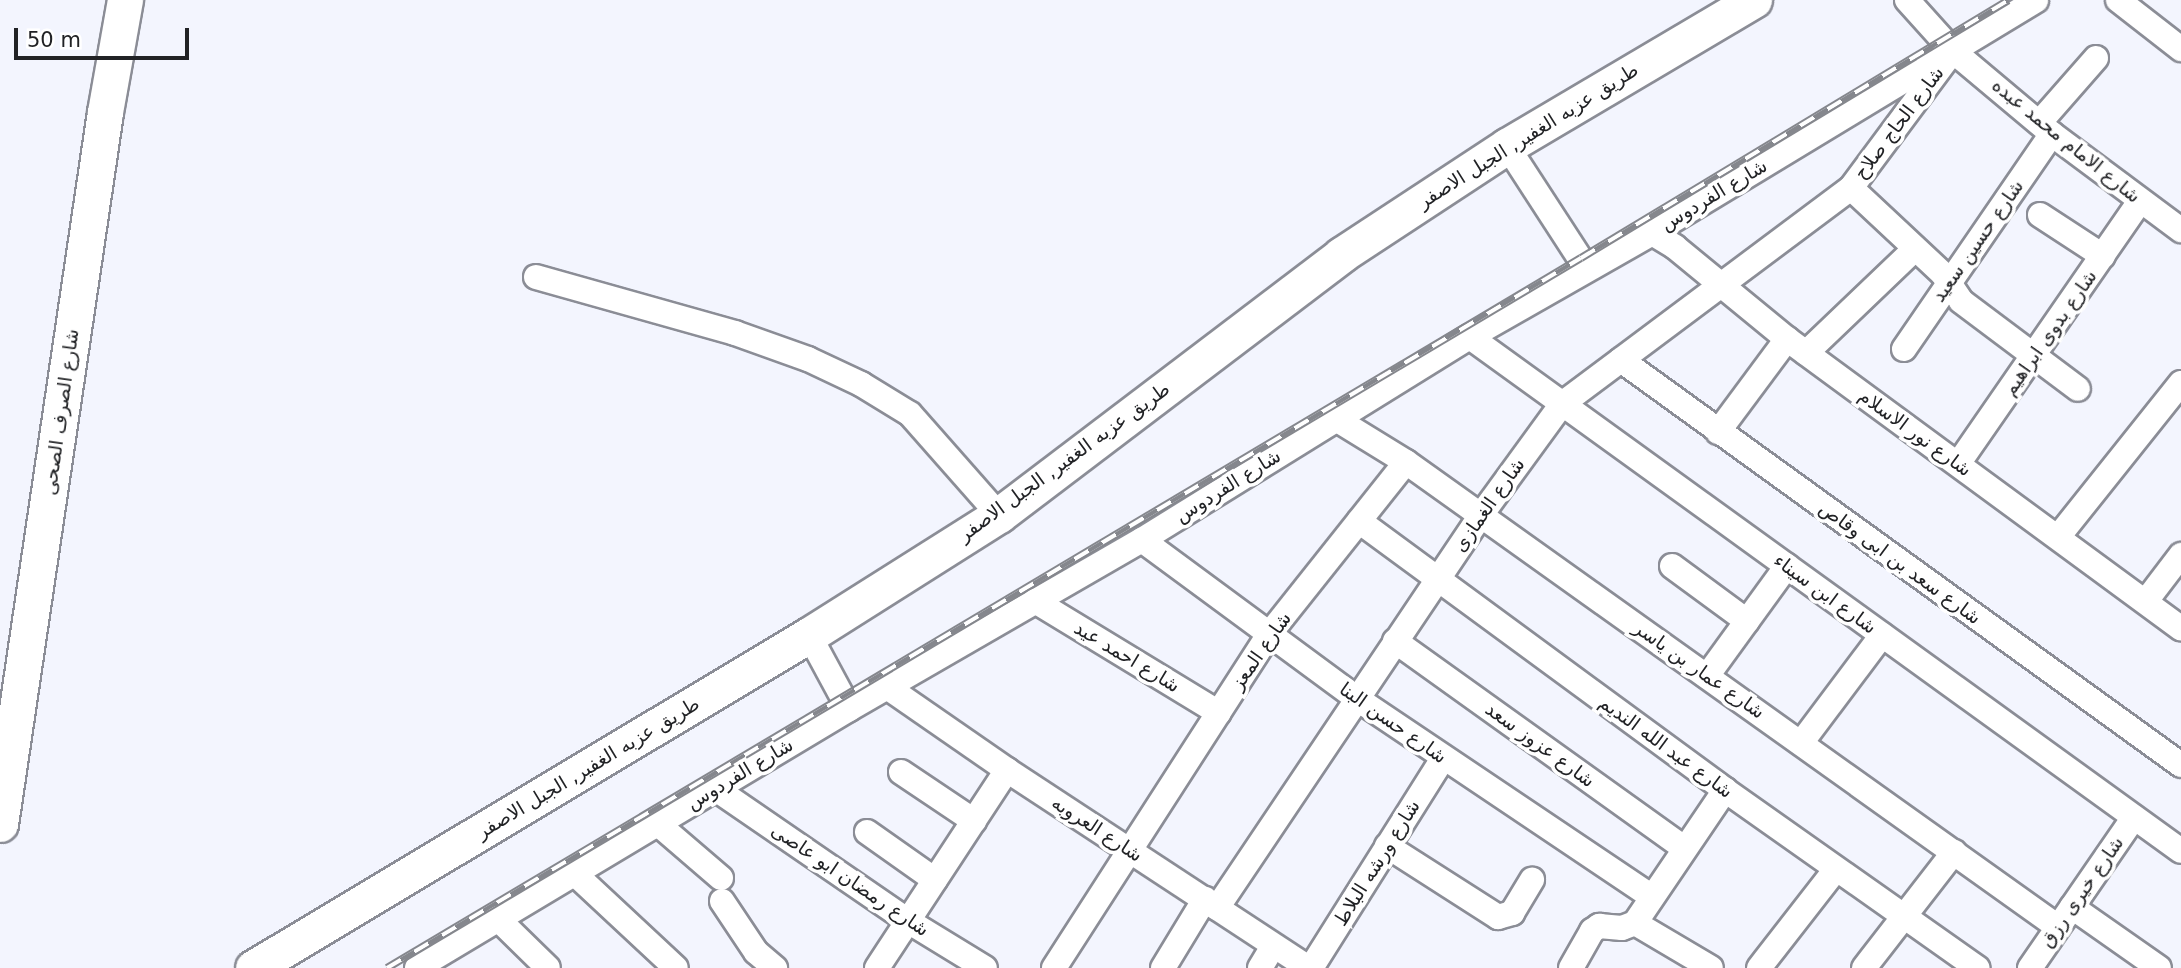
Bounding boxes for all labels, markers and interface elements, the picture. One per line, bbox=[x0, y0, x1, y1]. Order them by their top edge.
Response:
scale bar bbox=[18, 14, 192, 58]
text: 50 m bbox=[27, 28, 81, 52]
street label: طريق عزبه الغفير, الجبل الاصفر bbox=[1413, 58, 1643, 214]
street label: شارع الحاج صلاح bbox=[1849, 62, 1949, 184]
street label: شارع الامام محمد عبده bbox=[1987, 74, 2145, 208]
street label: شارع الفردوس bbox=[1657, 154, 1771, 236]
street label: شارع حسين سعيد bbox=[1927, 175, 2029, 307]
street label: شارع بدوى ابراهيم bbox=[1998, 266, 2102, 400]
street label: شارع الصرف الصحى bbox=[38, 327, 84, 497]
street label: طريق عزبه الغفير, الجبل الاصفر bbox=[954, 378, 1174, 546]
street label: شارع نور الاسلام bbox=[1854, 384, 1976, 482]
street label: شارع الفردوس bbox=[1171, 444, 1285, 528]
street label: شارع الغمازى bbox=[1448, 454, 1530, 556]
street label: شارع سعد بن ابى وقاص bbox=[1815, 497, 1985, 629]
street label: شارع ابن سيناء bbox=[1769, 549, 1881, 639]
street label: شارع المعز bbox=[1226, 608, 1296, 694]
street label: شارع احمد عيد bbox=[1070, 616, 1184, 698]
street label: شارع عمار بن ياسر bbox=[1629, 616, 1769, 724]
street label: شارع حسن البنا bbox=[1335, 678, 1451, 768]
street label: شارع عبد الله النديم bbox=[1595, 691, 1737, 803]
street label: طريق عزبه الغفير, الجبل الاصفر bbox=[472, 692, 704, 844]
street label: شارع عزوز سعد bbox=[1481, 698, 1599, 792]
street label: شارع الفردوس bbox=[683, 733, 797, 815]
street label: شارع العروبه bbox=[1047, 791, 1147, 867]
street label: شارع ورشه البلاط bbox=[1329, 796, 1425, 930]
street label: شارع رمضان ابو عاصى bbox=[767, 819, 933, 941]
street label: شارع خيرى رزق bbox=[2035, 832, 2129, 952]

